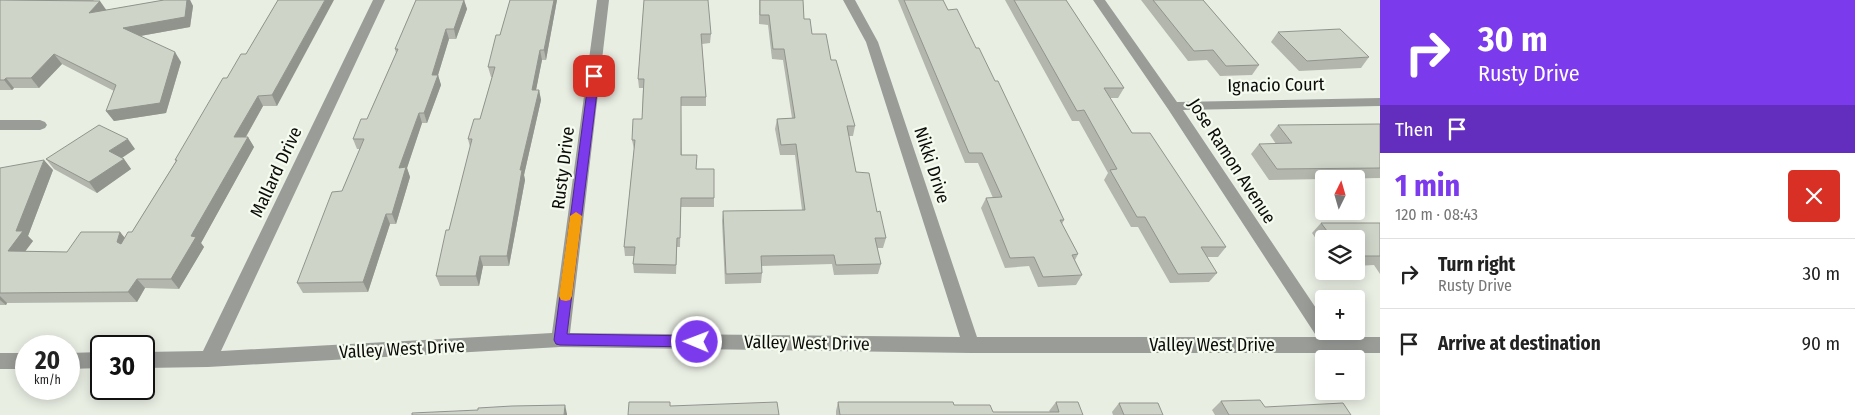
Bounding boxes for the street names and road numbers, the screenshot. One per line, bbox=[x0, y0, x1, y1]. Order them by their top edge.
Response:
street label: Ignacio Court bbox=[1227, 73, 1325, 97]
street label: Jose Ramon Avenue bbox=[1183, 94, 1281, 228]
street label: Mallard Drive bbox=[245, 123, 307, 221]
street label: Nikki Drive bbox=[909, 124, 955, 206]
street label: Rusty Drive bbox=[547, 125, 579, 211]
street label: Valley West Drive bbox=[744, 331, 870, 355]
street label: Valley West Drive bbox=[1149, 334, 1275, 356]
street label: Valley West Drive bbox=[339, 335, 465, 363]

